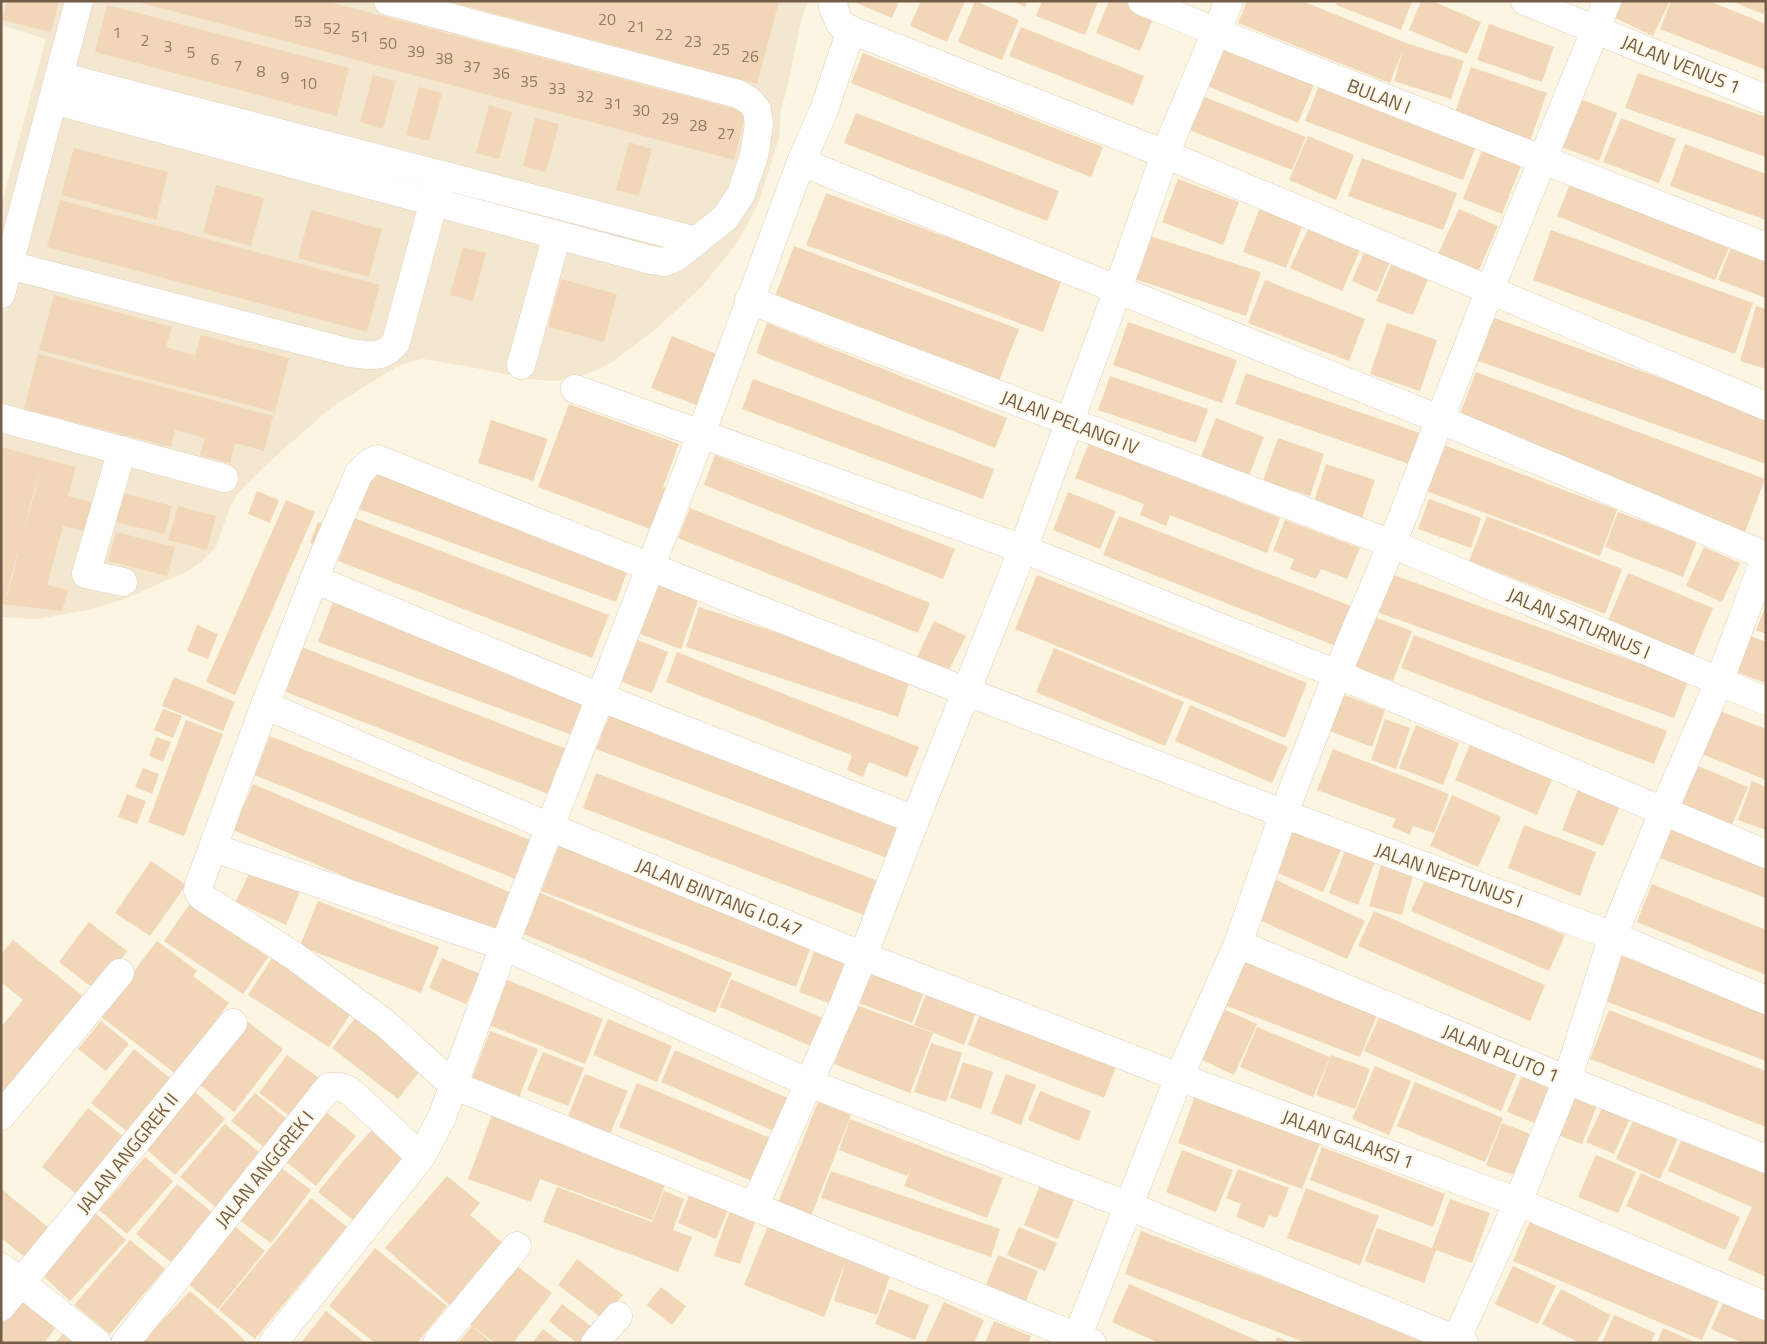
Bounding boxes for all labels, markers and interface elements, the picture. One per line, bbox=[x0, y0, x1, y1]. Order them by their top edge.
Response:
house number: 20 bbox=[598, 7, 616, 31]
house number: 53 bbox=[294, 9, 312, 33]
house number: 21 bbox=[627, 14, 645, 38]
house number: 52 bbox=[323, 16, 341, 40]
house number: 1 bbox=[113, 20, 121, 44]
house number: 22 bbox=[655, 22, 673, 46]
house number: 51 bbox=[351, 24, 369, 48]
street label: JALAN VENUS 1 bbox=[1617, 26, 1745, 101]
house number: 2 bbox=[141, 28, 149, 52]
house number: 23 bbox=[684, 29, 702, 53]
house number: 50 bbox=[379, 31, 397, 55]
house number: 3 bbox=[164, 34, 172, 58]
house number: 25 bbox=[712, 37, 730, 61]
house number: 39 bbox=[407, 39, 425, 63]
house number: 5 bbox=[187, 40, 196, 64]
house number: 26 bbox=[741, 44, 759, 68]
house number: 38 bbox=[435, 46, 453, 70]
house number: 6 bbox=[211, 47, 220, 71]
house number: 7 bbox=[234, 53, 242, 77]
house number: 37 bbox=[463, 54, 481, 78]
house number: 8 bbox=[257, 59, 266, 83]
house number: 36 bbox=[492, 61, 510, 85]
house number: 9 bbox=[281, 65, 290, 89]
house number: 35 bbox=[520, 69, 538, 93]
street label: BULAN I bbox=[1343, 70, 1415, 121]
house number: 10 bbox=[299, 71, 317, 95]
house number: 33 bbox=[548, 76, 566, 100]
house number: 32 bbox=[576, 84, 594, 108]
house number: 31 bbox=[604, 91, 622, 115]
house number: 30 bbox=[632, 98, 650, 122]
house number: 29 bbox=[661, 106, 679, 130]
house number: 28 bbox=[689, 113, 707, 137]
house number: 27 bbox=[717, 121, 735, 145]
street label: JALAN PELANGI IV bbox=[997, 382, 1143, 461]
street label: JALAN SATURNUS I bbox=[1503, 579, 1655, 666]
street label: JALAN NEPTUNUS I bbox=[1371, 834, 1527, 915]
street label: JALAN BINTANG I.0.47 bbox=[631, 850, 807, 943]
street label: JALAN PLUTO 1 bbox=[1438, 1016, 1564, 1089]
street label: JALAN ANGGREK II bbox=[69, 1086, 185, 1219]
street label: JALAN GALAKSI 1 bbox=[1278, 1101, 1418, 1176]
street label: JALAN ANGGREK I bbox=[207, 1104, 320, 1234]

